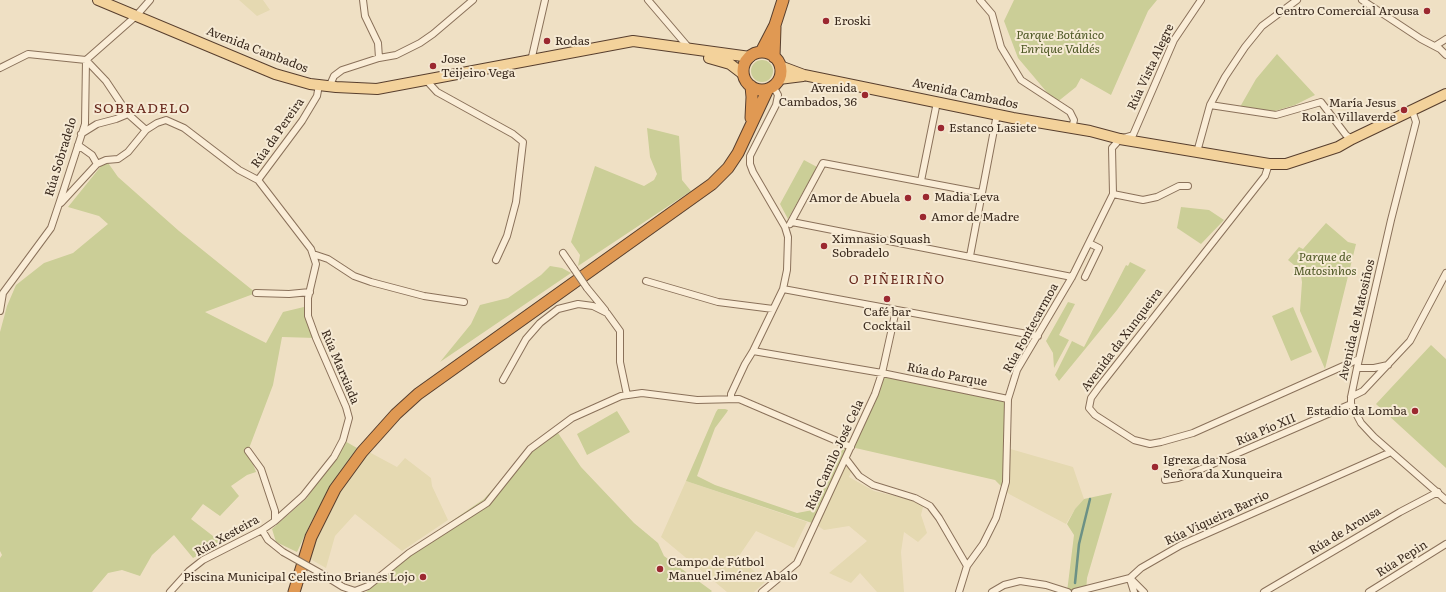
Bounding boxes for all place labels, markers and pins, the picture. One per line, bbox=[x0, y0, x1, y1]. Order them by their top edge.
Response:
place label: Centro Comercial Arousa bbox=[1275, 4, 1419, 18]
marker: Centro Comercial Arousa bbox=[1422, 6, 1432, 16]
place label: Eroski bbox=[834, 14, 871, 28]
marker: Eroski bbox=[821, 16, 831, 26]
place label: Rodas bbox=[555, 34, 589, 48]
marker: Rodas bbox=[542, 36, 552, 46]
place label: Jose Teijeiro Vega bbox=[441, 52, 515, 80]
marker: Jose Teijeiro Vega bbox=[428, 61, 438, 71]
place label: Avenida Cambados, 36 bbox=[779, 81, 857, 109]
marker: Avenida Cambados, 36 bbox=[860, 90, 870, 100]
place label: María Jesus Rolan Villaverde bbox=[1301, 96, 1396, 124]
marker: María Jesus Rolan Villaverde bbox=[1399, 105, 1409, 115]
place label: Estanco Lasiete bbox=[949, 121, 1037, 135]
marker: Estanco Lasiete bbox=[936, 123, 946, 133]
place label: Madia Leva bbox=[934, 190, 999, 204]
place label: Amor de Abuela bbox=[809, 191, 900, 205]
marker: Madia Leva bbox=[921, 192, 931, 202]
marker: Amor de Abuela bbox=[903, 193, 913, 203]
place label: Amor de Madre bbox=[931, 210, 1019, 224]
marker: Amor de Madre bbox=[918, 212, 928, 222]
place label: Ximnasio Squash Sobradelo bbox=[832, 232, 931, 260]
marker: Ximnasio Squash Sobradelo bbox=[819, 241, 829, 251]
marker: Café bar Cocktail bbox=[882, 294, 892, 304]
place label: Café bar Cocktail bbox=[863, 305, 911, 333]
place label: Estadio da Lomba bbox=[1306, 404, 1407, 418]
marker: Estadio da Lomba bbox=[1410, 406, 1420, 416]
place label: Igrexa da Nosa Señora da Xunqueira bbox=[1163, 453, 1282, 481]
marker: Igrexa da Nosa Señora da Xunqueira bbox=[1150, 462, 1160, 472]
place label: Campo de Fútbol Manuel Jiménez Abalo bbox=[668, 555, 798, 583]
marker: Campo de Fútbol Manuel Jiménez Abalo bbox=[655, 564, 665, 574]
place label: Piscina Municipal Celestino Brianes Lojo bbox=[183, 570, 415, 584]
marker: Piscina Municipal Celestino Brianes Lojo bbox=[418, 572, 428, 582]

